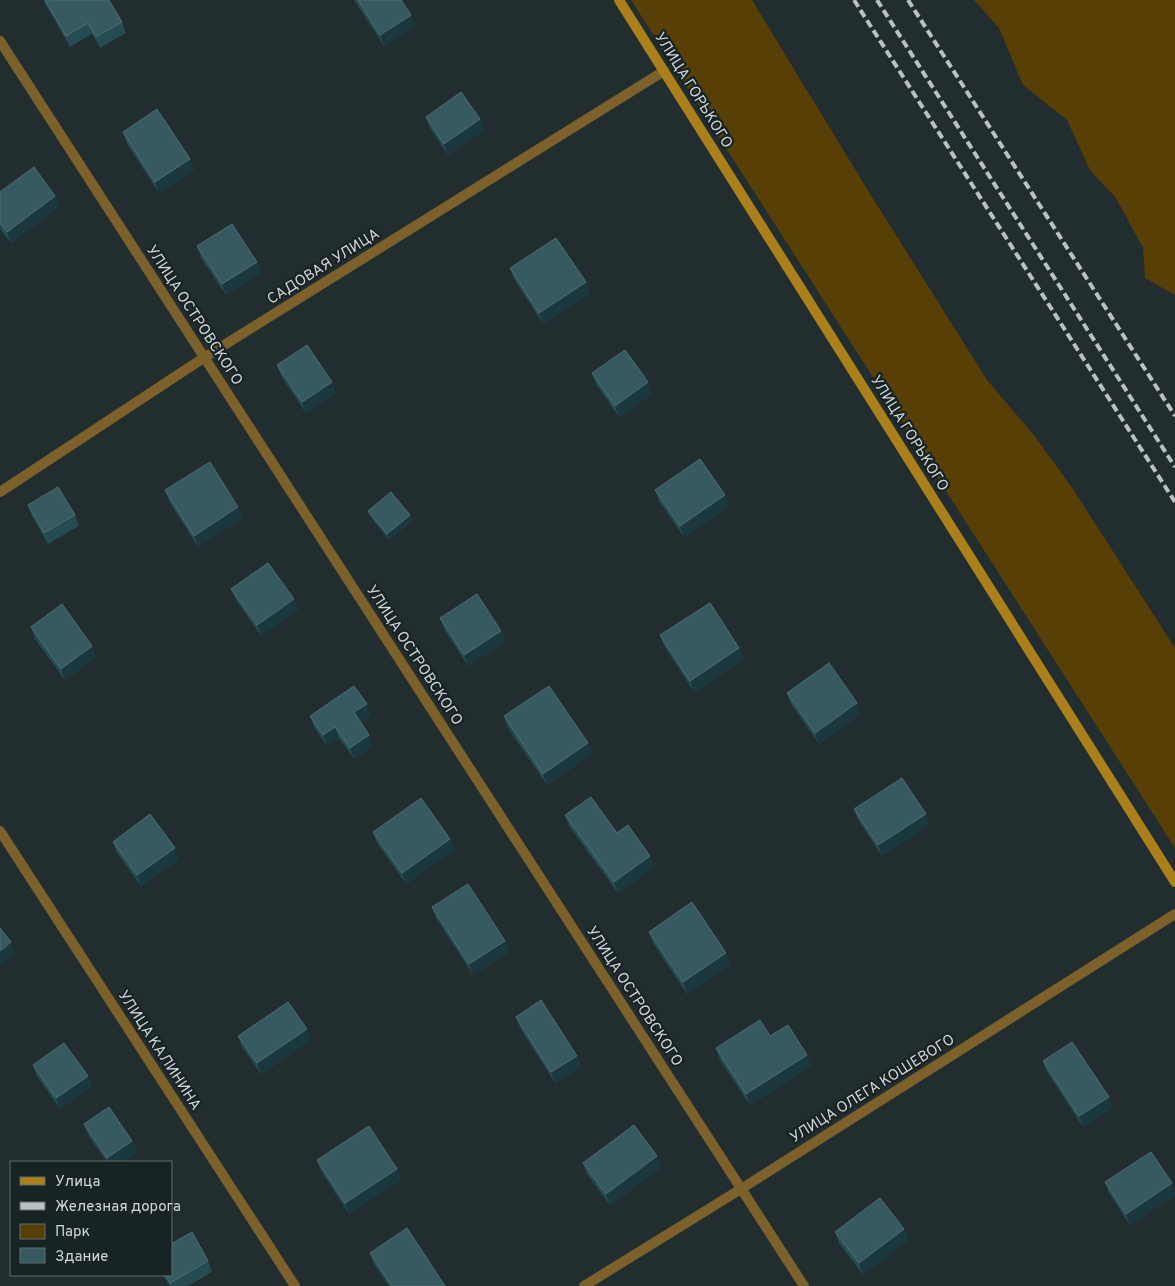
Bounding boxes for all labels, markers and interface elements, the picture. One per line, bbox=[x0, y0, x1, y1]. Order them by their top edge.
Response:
street label: УЛИЦА ГОРЬКОГО bbox=[649, 29, 736, 152]
street label: САДОВАЯ УЛИЦА bbox=[264, 225, 384, 309]
street label: УЛИЦА ОСТРОВСКОГО bbox=[141, 242, 246, 390]
street label: УЛИЦА ГОРЬКОГО bbox=[865, 372, 952, 495]
street label: УЛИЦА ОСТРОВСКОГО bbox=[361, 582, 466, 730]
street label: УЛИЦА ОСТРОВСКОГО bbox=[581, 923, 686, 1071]
street label: УЛИЦА КАЛИНИНА bbox=[113, 987, 205, 1114]
street label: УЛИЦА ОЛЕГА КОШЕВОГО bbox=[787, 1031, 959, 1148]
legend bbox=[10, 1161, 172, 1276]
text: Улица bbox=[55, 1173, 100, 1192]
text: Железная дорога bbox=[55, 1198, 181, 1217]
text: Парк bbox=[55, 1223, 90, 1242]
text: Здание bbox=[55, 1248, 108, 1267]

